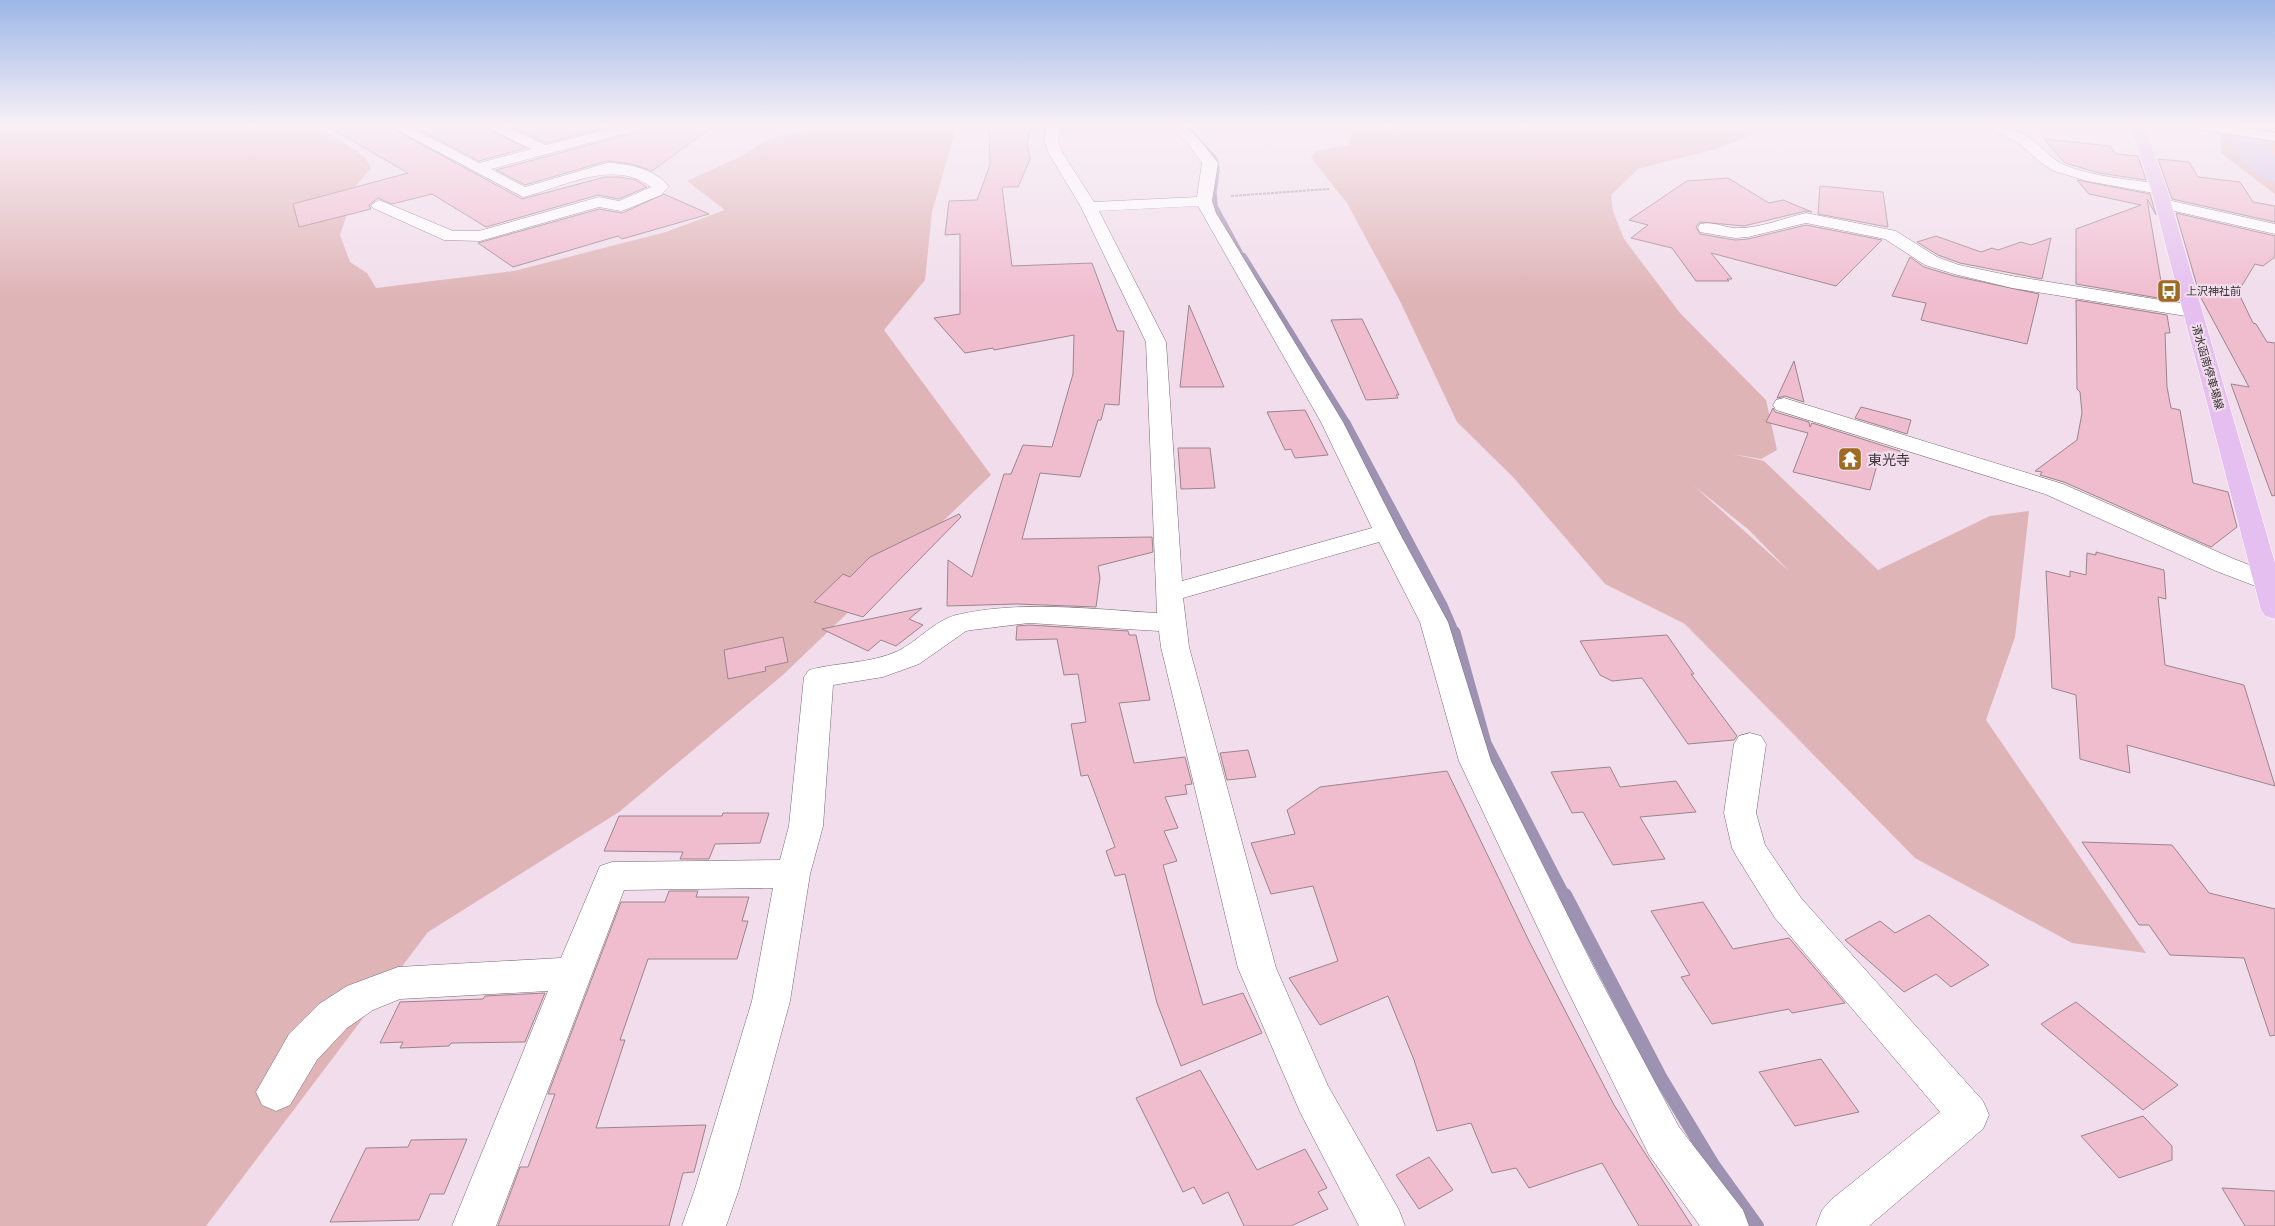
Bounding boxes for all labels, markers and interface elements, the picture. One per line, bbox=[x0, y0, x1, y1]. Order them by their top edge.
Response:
bus stop icon: 上沢神社前 bbox=[2156, 278, 2182, 304]
place label: 上沢神社前 bbox=[2186, 284, 2241, 298]
street label: 清水函南停車場線 bbox=[2189, 323, 2227, 411]
temple icon: 東光寺 bbox=[1837, 446, 1863, 472]
place label: 東光寺 bbox=[1868, 451, 1910, 468]

